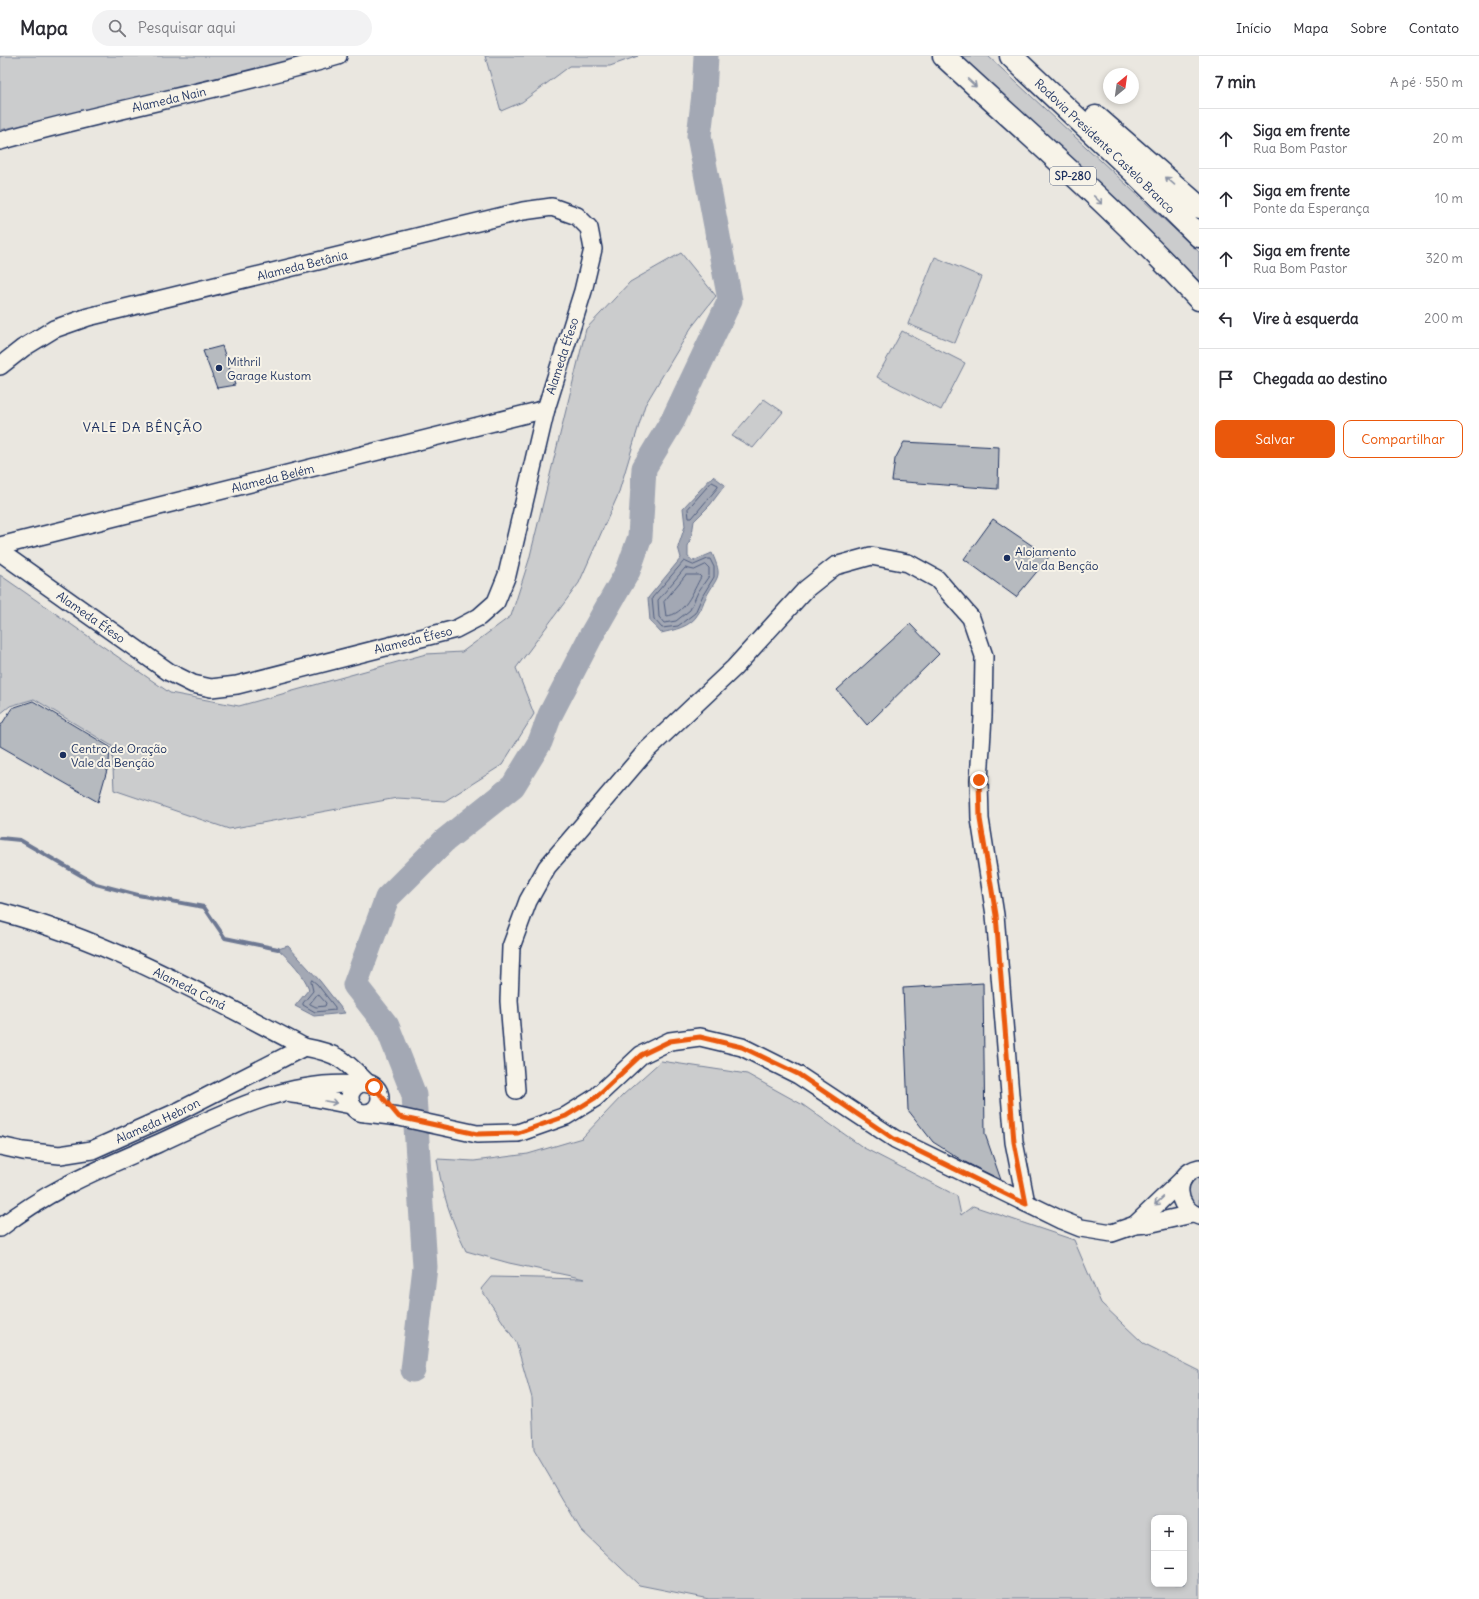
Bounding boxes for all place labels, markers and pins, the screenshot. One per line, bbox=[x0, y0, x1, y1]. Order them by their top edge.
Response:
place label: Mithril Garage Kustom bbox=[227, 354, 312, 383]
marker: Mithril Garage Kustom bbox=[214, 363, 224, 373]
place label: Alojamento Vale da Benção bbox=[1015, 544, 1099, 573]
marker: Alojamento Vale da Benção bbox=[1002, 553, 1012, 563]
place label: Centro de Oração Vale da Benção bbox=[71, 741, 167, 770]
marker: Centro de Oração Vale da Benção bbox=[58, 750, 68, 760]

